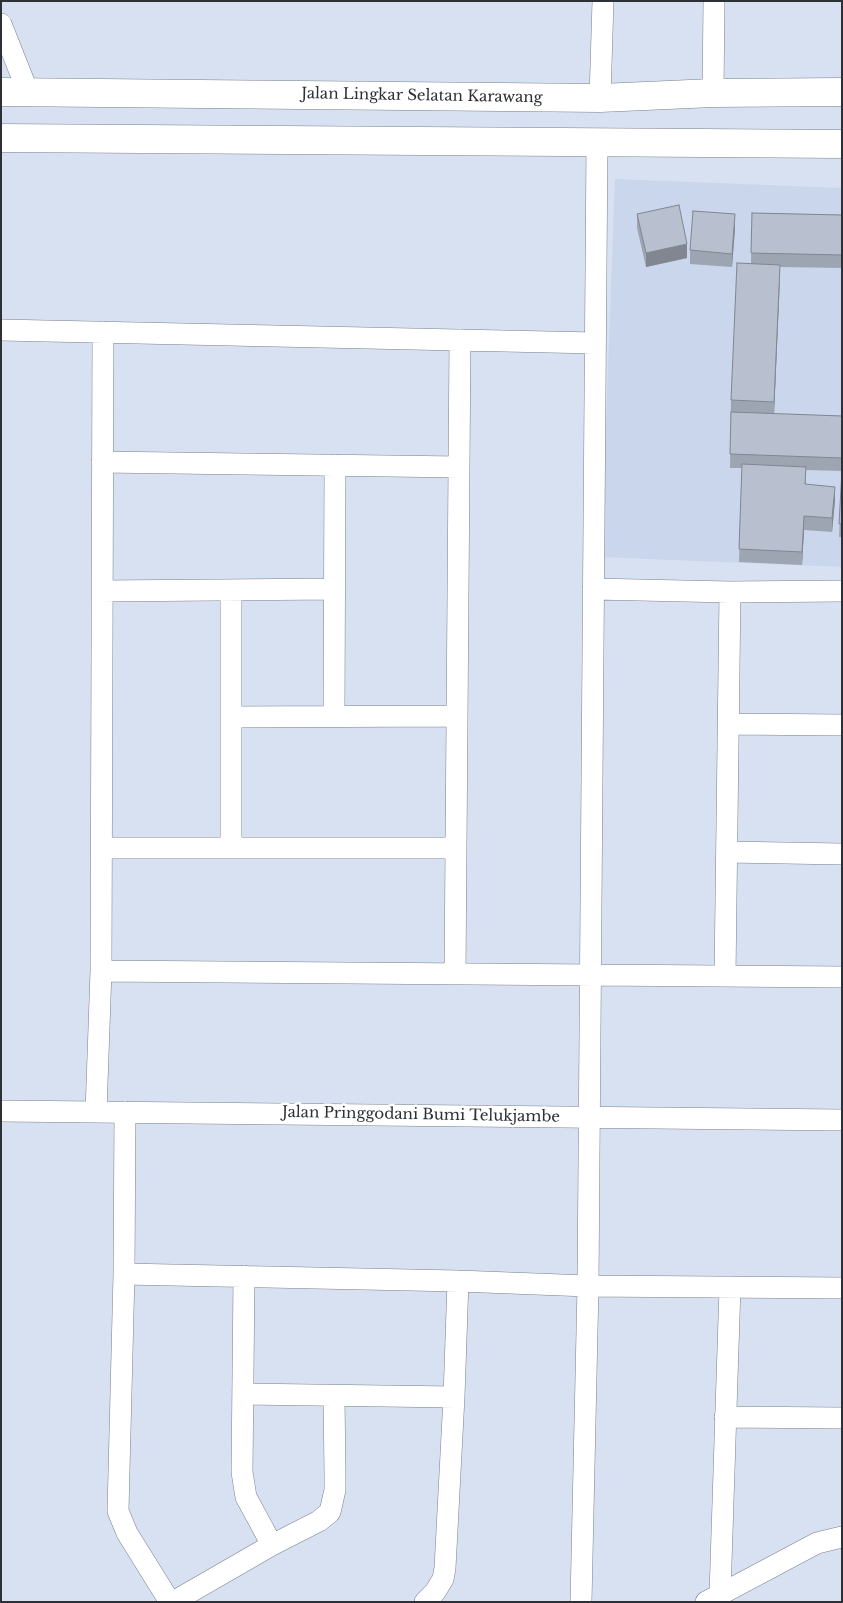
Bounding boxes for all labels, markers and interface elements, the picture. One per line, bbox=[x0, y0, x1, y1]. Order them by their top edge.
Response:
street label: Jalan Lingkar Selatan Karawang bbox=[301, 85, 543, 107]
street label: Jalan Pringgodani Bumi Telukjambe bbox=[282, 1104, 560, 1126]

